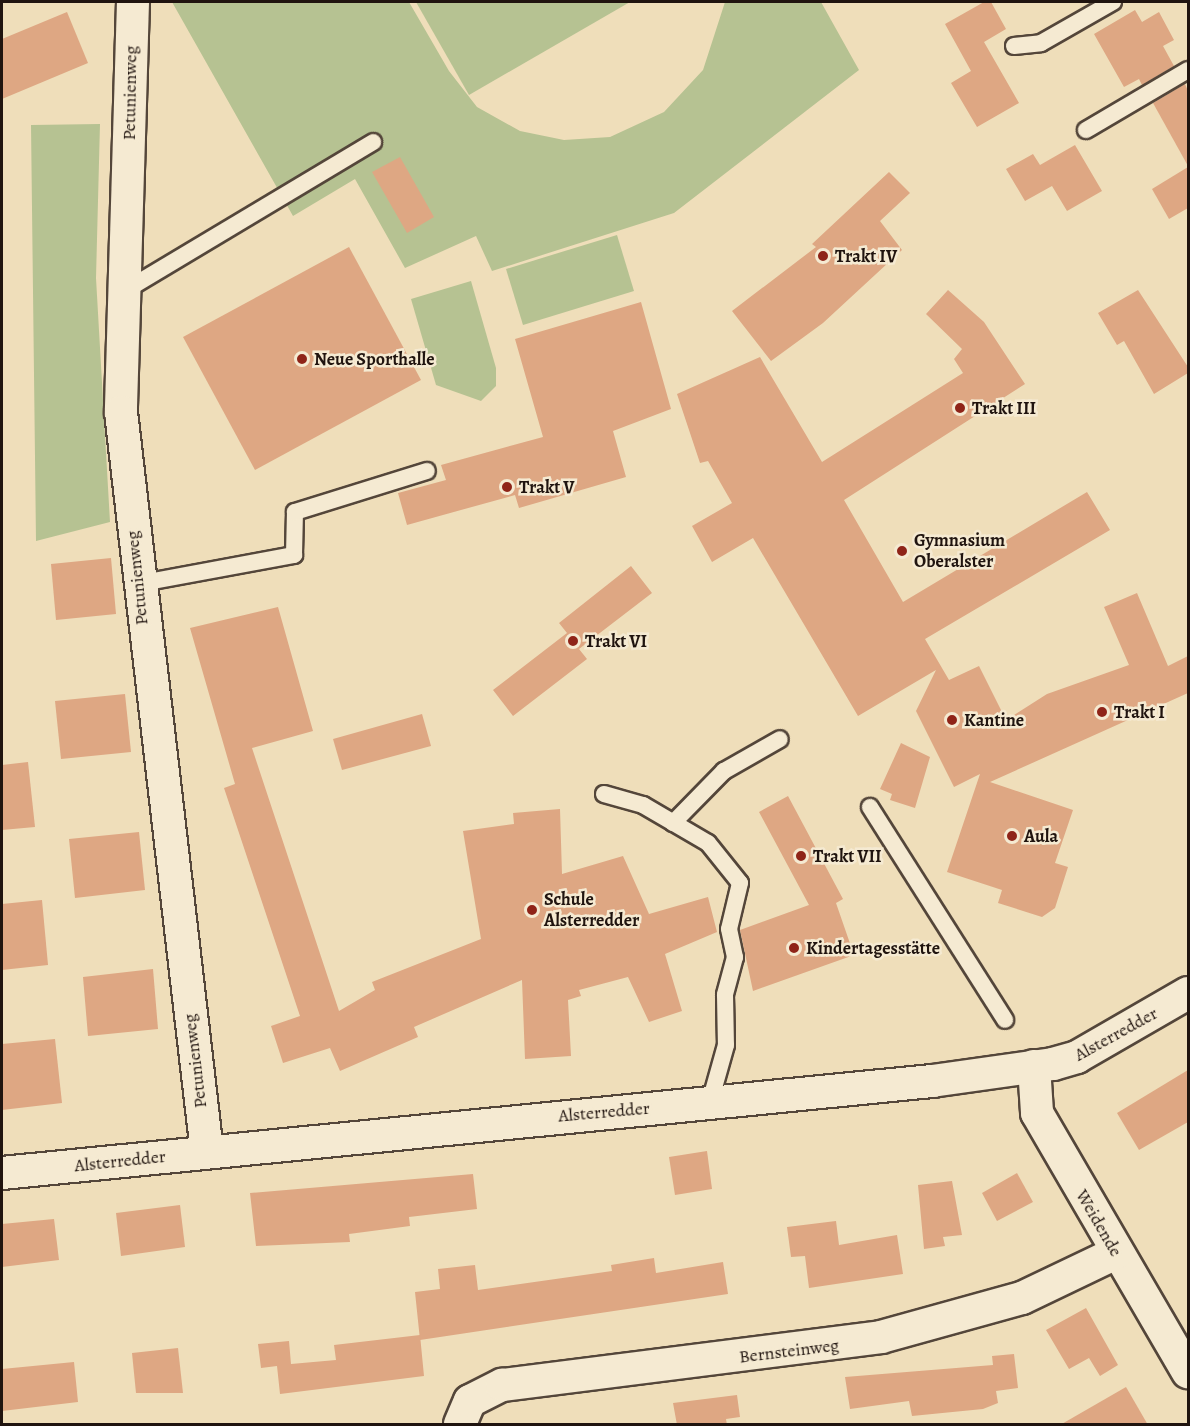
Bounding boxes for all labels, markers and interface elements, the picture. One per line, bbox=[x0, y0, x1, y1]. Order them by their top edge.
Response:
street label: Petunienweg bbox=[118, 45, 142, 141]
place label: Trakt IV bbox=[835, 245, 897, 267]
marker: Trakt IV bbox=[816, 249, 830, 263]
place label: Neue Sporthalle bbox=[314, 348, 435, 370]
marker: Neue Sporthalle bbox=[295, 352, 309, 366]
place label: Trakt III bbox=[972, 397, 1036, 419]
marker: Trakt III bbox=[953, 401, 967, 415]
place label: Trakt V bbox=[519, 476, 575, 498]
marker: Trakt V bbox=[500, 480, 514, 494]
street label: Petunienweg bbox=[121, 530, 153, 626]
place label: Gymnasium Oberalster bbox=[914, 530, 1005, 572]
marker: Gymnasium Oberalster bbox=[895, 544, 909, 558]
place label: Trakt VI bbox=[585, 630, 647, 652]
marker: Trakt VI bbox=[566, 634, 580, 648]
place label: Trakt I bbox=[1114, 701, 1165, 723]
marker: Trakt I bbox=[1095, 705, 1109, 719]
place label: Kantine bbox=[964, 709, 1024, 731]
marker: Kantine bbox=[945, 713, 959, 727]
place label: Aula bbox=[1024, 825, 1058, 847]
marker: Aula bbox=[1005, 829, 1019, 843]
place label: Trakt VII bbox=[813, 845, 882, 867]
marker: Trakt VII bbox=[794, 849, 808, 863]
place label: Schule Alsterredder bbox=[544, 889, 639, 932]
marker: Schule Alsterredder bbox=[525, 903, 539, 917]
place label: Kindertagesstätte bbox=[806, 937, 940, 959]
marker: Kindertagesstätte bbox=[787, 941, 801, 955]
street label: Alsterredder bbox=[1071, 1002, 1161, 1066]
street label: Petunienweg bbox=[179, 1013, 211, 1109]
street label: Alsterredder bbox=[557, 1097, 651, 1127]
street label: Alsterredder bbox=[73, 1145, 167, 1177]
street label: Weidende bbox=[1071, 1186, 1127, 1260]
street label: Bernsteinweg bbox=[738, 1334, 840, 1368]

